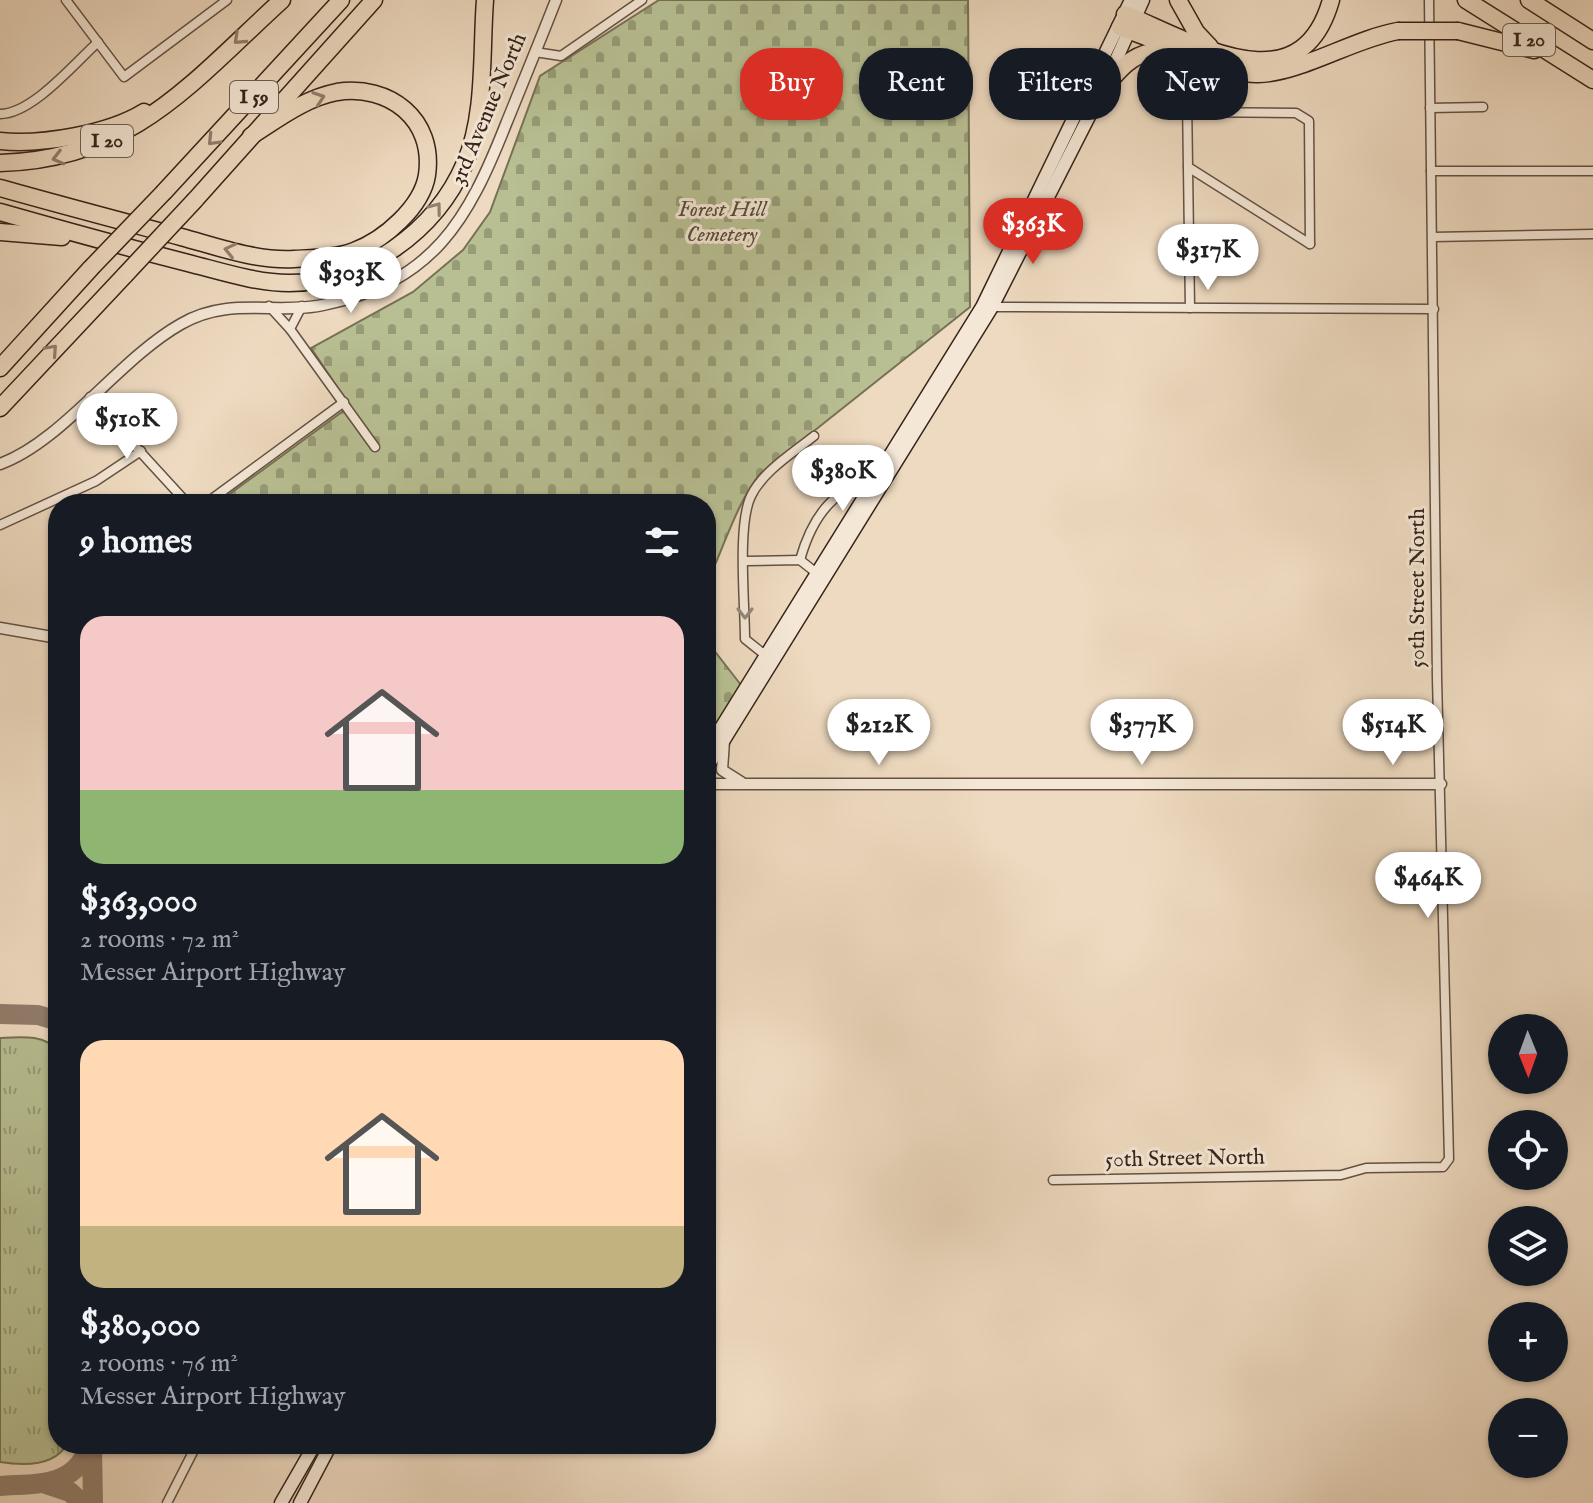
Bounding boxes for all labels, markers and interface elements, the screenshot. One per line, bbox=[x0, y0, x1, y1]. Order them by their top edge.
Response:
road number: I 20 bbox=[1503, 24, 1555, 56]
street label: 3rd Avenue North bbox=[444, 29, 534, 189]
one-way arrow bbox=[234, 30, 249, 44]
chip: Buy bbox=[740, 48, 843, 120]
chip: Rent bbox=[859, 48, 973, 120]
chip: Filters bbox=[989, 48, 1121, 120]
chip: New bbox=[1137, 48, 1248, 120]
road number: I 59 bbox=[230, 81, 278, 113]
one-way arrow bbox=[311, 92, 325, 108]
road number: I 20 bbox=[81, 125, 133, 157]
one-way arrow bbox=[208, 131, 222, 145]
one-way arrow bbox=[51, 148, 65, 165]
park label: Forest Hill Cemetery bbox=[678, 196, 768, 249]
pin: $363K bbox=[977, 198, 1089, 266]
one-way arrow bbox=[427, 202, 441, 216]
text: $363K bbox=[1001, 207, 1065, 240]
pin: $317K bbox=[1152, 224, 1264, 292]
text: $317K bbox=[1176, 233, 1240, 266]
one-way arrow bbox=[223, 242, 237, 259]
pin: $303K bbox=[295, 247, 407, 315]
text: $303K bbox=[318, 256, 384, 289]
one-way arrow bbox=[43, 345, 57, 360]
pin: $510K bbox=[71, 393, 183, 461]
text: $510K bbox=[95, 402, 159, 435]
pin: $380K bbox=[787, 445, 899, 513]
text: $380K bbox=[810, 454, 876, 487]
street label: 50th Street North bbox=[1404, 508, 1432, 668]
icon: filters bbox=[640, 520, 684, 564]
text: 9 homes bbox=[80, 521, 192, 564]
one-way arrow bbox=[736, 607, 754, 620]
icon: home bbox=[310, 668, 454, 812]
pin: $212K bbox=[823, 699, 935, 767]
pin: $377K bbox=[1086, 699, 1198, 767]
pin: $514K bbox=[1337, 699, 1449, 767]
text: $212K bbox=[845, 708, 913, 741]
text: $377K bbox=[1108, 708, 1176, 741]
text: $514K bbox=[1360, 708, 1426, 741]
pin: $464K bbox=[1372, 852, 1484, 920]
text: $464K bbox=[1393, 861, 1463, 894]
text: $363,000 bbox=[80, 880, 198, 923]
text: 2 rooms · 72 m² bbox=[80, 923, 239, 956]
text: Messer Airport Highway bbox=[80, 956, 346, 989]
north arrow bbox=[1488, 1014, 1568, 1094]
map controls bbox=[1488, 1014, 1568, 1478]
icon: home bbox=[310, 1092, 454, 1236]
button: locate bbox=[1488, 1110, 1568, 1190]
street label: 50th Street North bbox=[1105, 1144, 1265, 1174]
button: layers bbox=[1488, 1206, 1568, 1286]
button: + bbox=[1488, 1302, 1568, 1382]
text: $380,000 bbox=[80, 1304, 201, 1347]
text: 2 rooms · 76 m² bbox=[80, 1347, 238, 1380]
text: Messer Airport Highway bbox=[80, 1380, 346, 1413]
button: − bbox=[1488, 1398, 1568, 1478]

